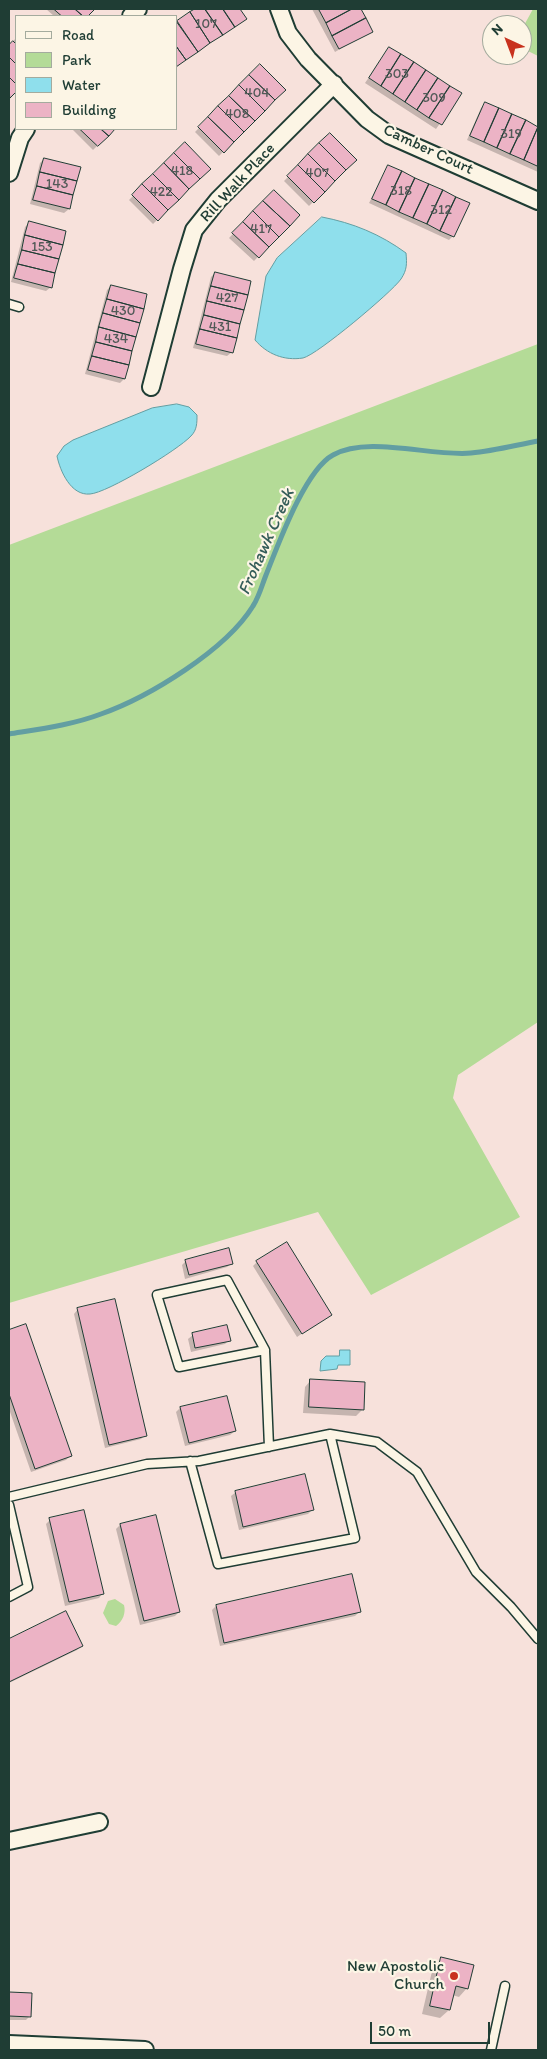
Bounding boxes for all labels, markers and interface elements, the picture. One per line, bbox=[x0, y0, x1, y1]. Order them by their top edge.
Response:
legend bbox=[15, 15, 178, 130]
north arrow bbox=[482, 15, 532, 65]
house number: 107 bbox=[195, 16, 217, 32]
text: N bbox=[488, 20, 506, 39]
text: Road bbox=[62, 26, 94, 44]
text: Park bbox=[62, 51, 92, 69]
house number: 303 bbox=[385, 66, 409, 82]
text: Water bbox=[62, 76, 100, 94]
house number: 404 bbox=[244, 85, 270, 101]
house number: 309 bbox=[422, 90, 446, 106]
text: Building bbox=[62, 101, 116, 119]
house number: 408 bbox=[225, 106, 249, 122]
street label: Camber Court bbox=[380, 121, 476, 179]
house number: 319 bbox=[500, 126, 522, 142]
street label: Rill Walk Place bbox=[197, 140, 279, 226]
house number: 418 bbox=[171, 163, 193, 179]
house number: 407 bbox=[305, 165, 329, 181]
house number: 143 bbox=[46, 176, 68, 192]
house number: 318 bbox=[390, 183, 412, 199]
house number: 422 bbox=[149, 184, 173, 200]
house number: 312 bbox=[430, 202, 452, 218]
house number: 417 bbox=[250, 221, 272, 237]
house number: 153 bbox=[31, 239, 53, 255]
house number: 427 bbox=[216, 290, 238, 306]
house number: 430 bbox=[111, 303, 135, 319]
house number: 431 bbox=[209, 319, 231, 335]
house number: 434 bbox=[104, 331, 128, 347]
water label: Frohawk Creek bbox=[234, 486, 300, 598]
place label: New Apostolic Church bbox=[347, 1957, 444, 1995]
marker: New Apostolic Church bbox=[448, 1970, 460, 1982]
scale bar bbox=[372, 2012, 492, 2044]
text: 50 m bbox=[378, 2022, 411, 2040]

